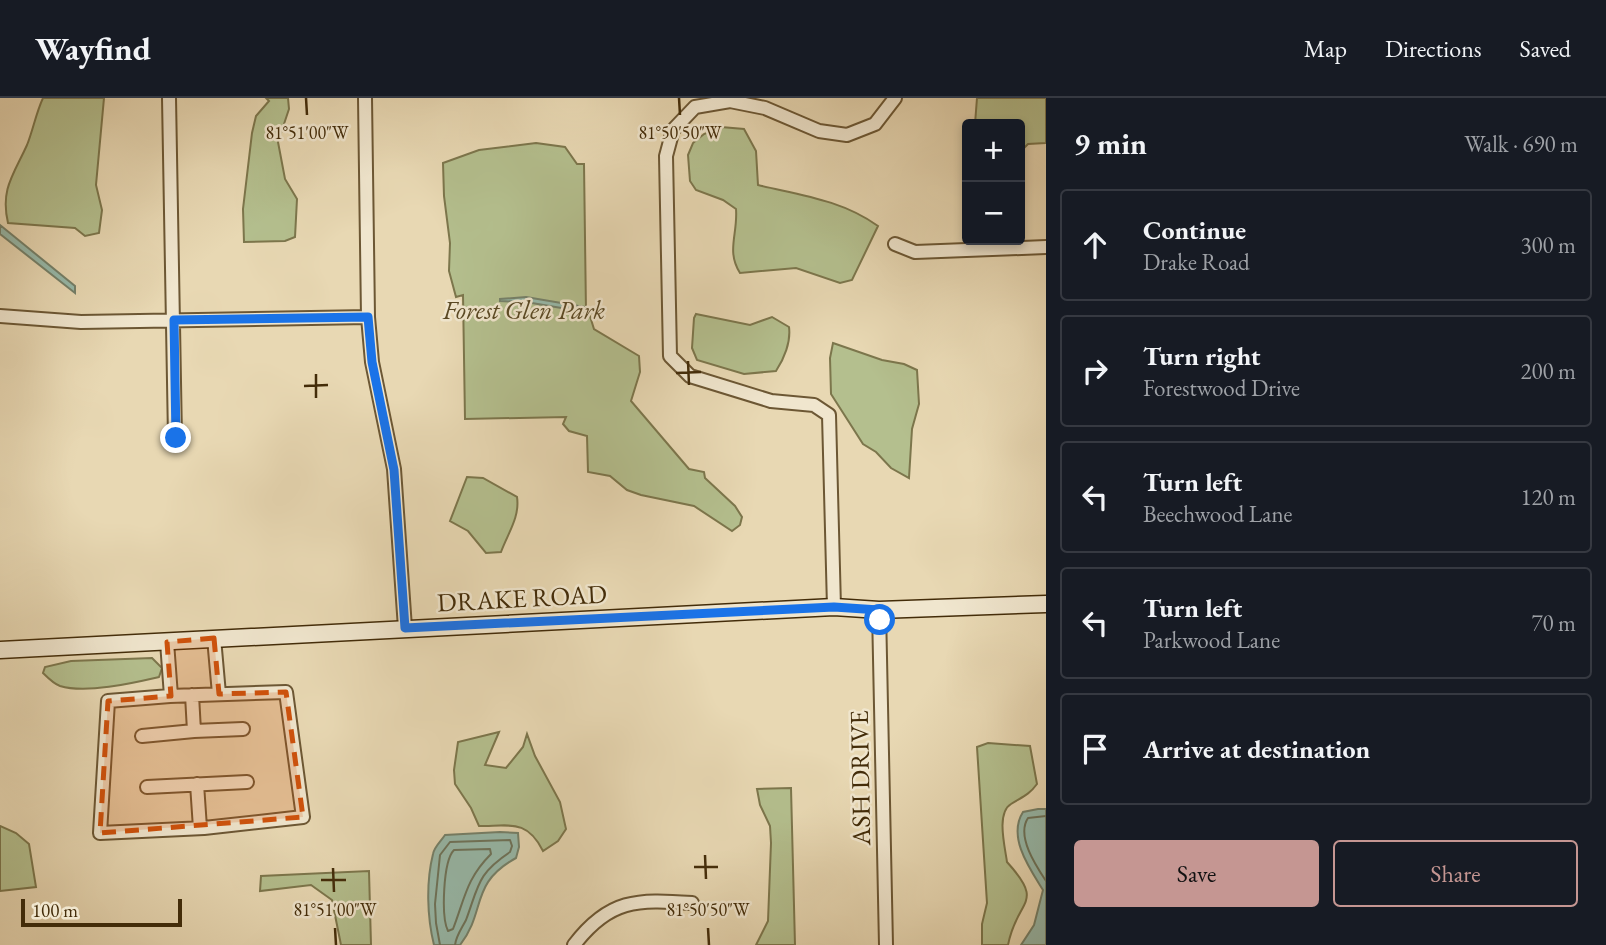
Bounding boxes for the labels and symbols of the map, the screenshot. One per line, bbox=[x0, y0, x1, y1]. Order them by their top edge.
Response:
text: 81°51'00"W bbox=[265, 121, 349, 144]
text: 81°50'50"W bbox=[638, 121, 722, 144]
park label: Forest Glen Park bbox=[442, 293, 605, 327]
route end bbox=[160, 422, 191, 453]
street label: DRAKE ROAD bbox=[436, 577, 608, 619]
route start bbox=[864, 604, 895, 635]
street label: ASH DRIVE bbox=[842, 710, 878, 847]
scale bar bbox=[21, 896, 182, 928]
text: 81°51'00"W bbox=[293, 898, 377, 921]
text: 81°50'50"W bbox=[666, 898, 750, 921]

